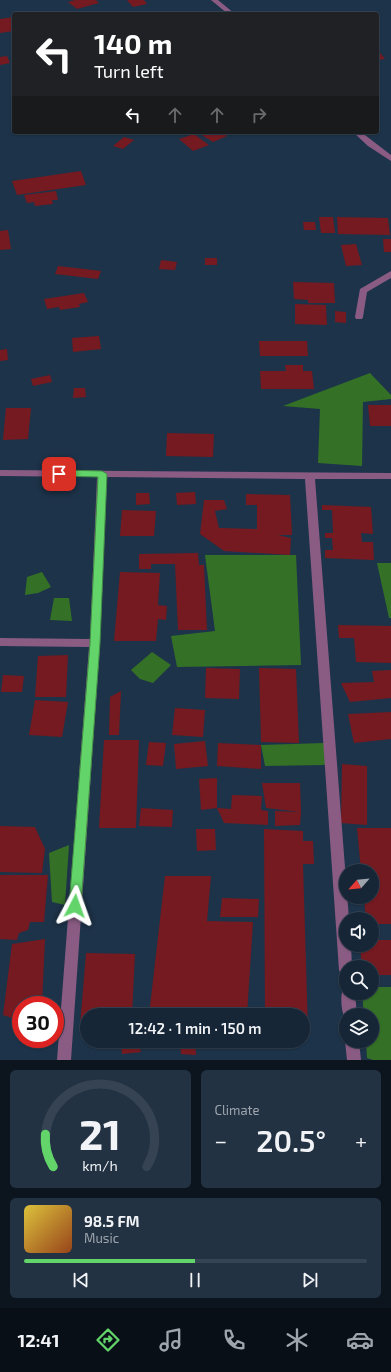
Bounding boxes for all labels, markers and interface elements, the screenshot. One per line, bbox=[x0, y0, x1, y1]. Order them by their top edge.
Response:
text: 140 m bbox=[94, 26, 172, 60]
icon: left bbox=[28, 28, 80, 80]
text: Turn left bbox=[94, 60, 164, 82]
icon: left bbox=[122, 104, 144, 126]
icon: ahead bbox=[164, 104, 186, 126]
icon: ahead bbox=[206, 104, 228, 126]
icon: right bbox=[248, 104, 270, 126]
pin bbox=[42, 457, 76, 491]
icon: arrive bbox=[48, 463, 70, 485]
north arrow bbox=[339, 864, 379, 904]
map controls bbox=[339, 864, 379, 1048]
position arrow bbox=[54, 885, 96, 927]
button: sound bbox=[339, 912, 379, 952]
button: search bbox=[339, 960, 379, 1000]
speed limit sign: 30 bbox=[12, 996, 64, 1048]
button: layers bbox=[339, 1008, 379, 1048]
text: 12:42 · 1 min · 150 m bbox=[129, 1019, 261, 1037]
text: Climate bbox=[215, 1102, 259, 1118]
text: 21 bbox=[79, 1108, 121, 1158]
text: 20.5° bbox=[256, 1122, 326, 1158]
text: − bbox=[215, 1127, 227, 1153]
text: + bbox=[355, 1127, 367, 1153]
text: km/h bbox=[83, 1157, 118, 1174]
text: 98.5 FM bbox=[84, 1212, 139, 1230]
text: Music bbox=[84, 1230, 119, 1246]
icon: previous bbox=[70, 1269, 92, 1291]
icon: pause bbox=[184, 1269, 206, 1291]
icon: next bbox=[299, 1269, 321, 1291]
icon: directions bbox=[94, 1326, 122, 1354]
icon: music bbox=[157, 1326, 185, 1354]
icon: phone bbox=[220, 1326, 248, 1354]
icon: climate bbox=[283, 1326, 311, 1354]
icon: car bbox=[346, 1326, 374, 1354]
text: 12:41 bbox=[17, 1329, 60, 1351]

